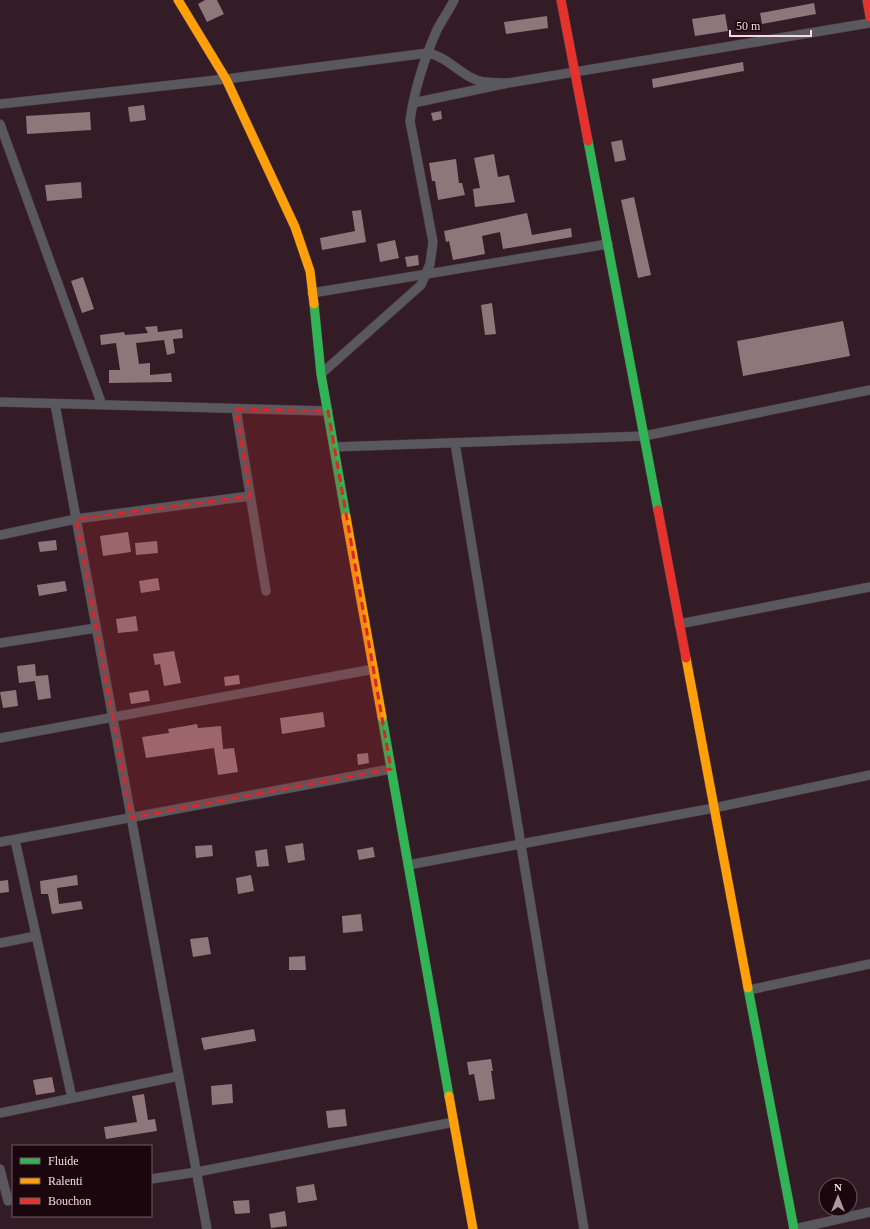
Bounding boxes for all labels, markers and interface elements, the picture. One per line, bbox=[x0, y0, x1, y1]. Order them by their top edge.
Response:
scale bar bbox=[730, 12, 811, 38]
text: 50 m bbox=[736, 19, 761, 33]
legend bbox=[12, 1145, 152, 1217]
text: Fluide bbox=[48, 1154, 79, 1168]
text: Ralenti bbox=[48, 1174, 83, 1188]
north arrow bbox=[818, 1177, 858, 1217]
text: N bbox=[834, 1181, 842, 1193]
text: Bouchon bbox=[48, 1194, 91, 1208]

